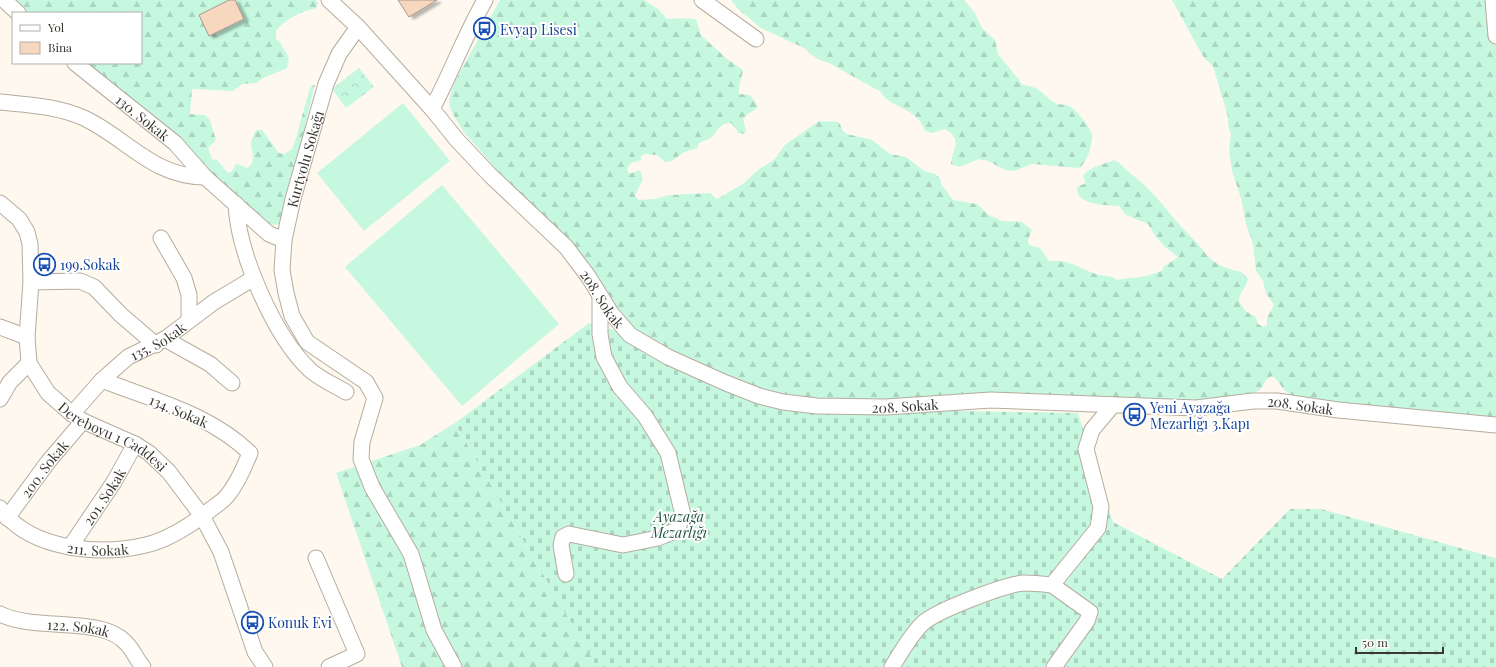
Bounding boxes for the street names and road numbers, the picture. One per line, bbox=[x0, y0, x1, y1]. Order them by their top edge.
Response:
street label: 130. Sokak bbox=[112, 90, 174, 145]
street label: Kurtyolu Sokağı bbox=[282, 108, 327, 209]
street label: 208. Sokak bbox=[577, 265, 629, 332]
street label: 135. Sokak bbox=[127, 317, 190, 364]
street label: 134. Sokak bbox=[147, 390, 212, 432]
street label: 208. Sokak bbox=[1267, 391, 1335, 419]
street label: 208. Sokak bbox=[872, 394, 940, 417]
street label: Dereboyu 1 Caddesi bbox=[55, 397, 172, 475]
street label: 200. Sokak bbox=[16, 435, 73, 501]
street label: 201. Sokak bbox=[78, 464, 130, 529]
street label: 211. Sokak bbox=[66, 537, 130, 559]
street label: 122. Sokak bbox=[47, 614, 113, 641]

